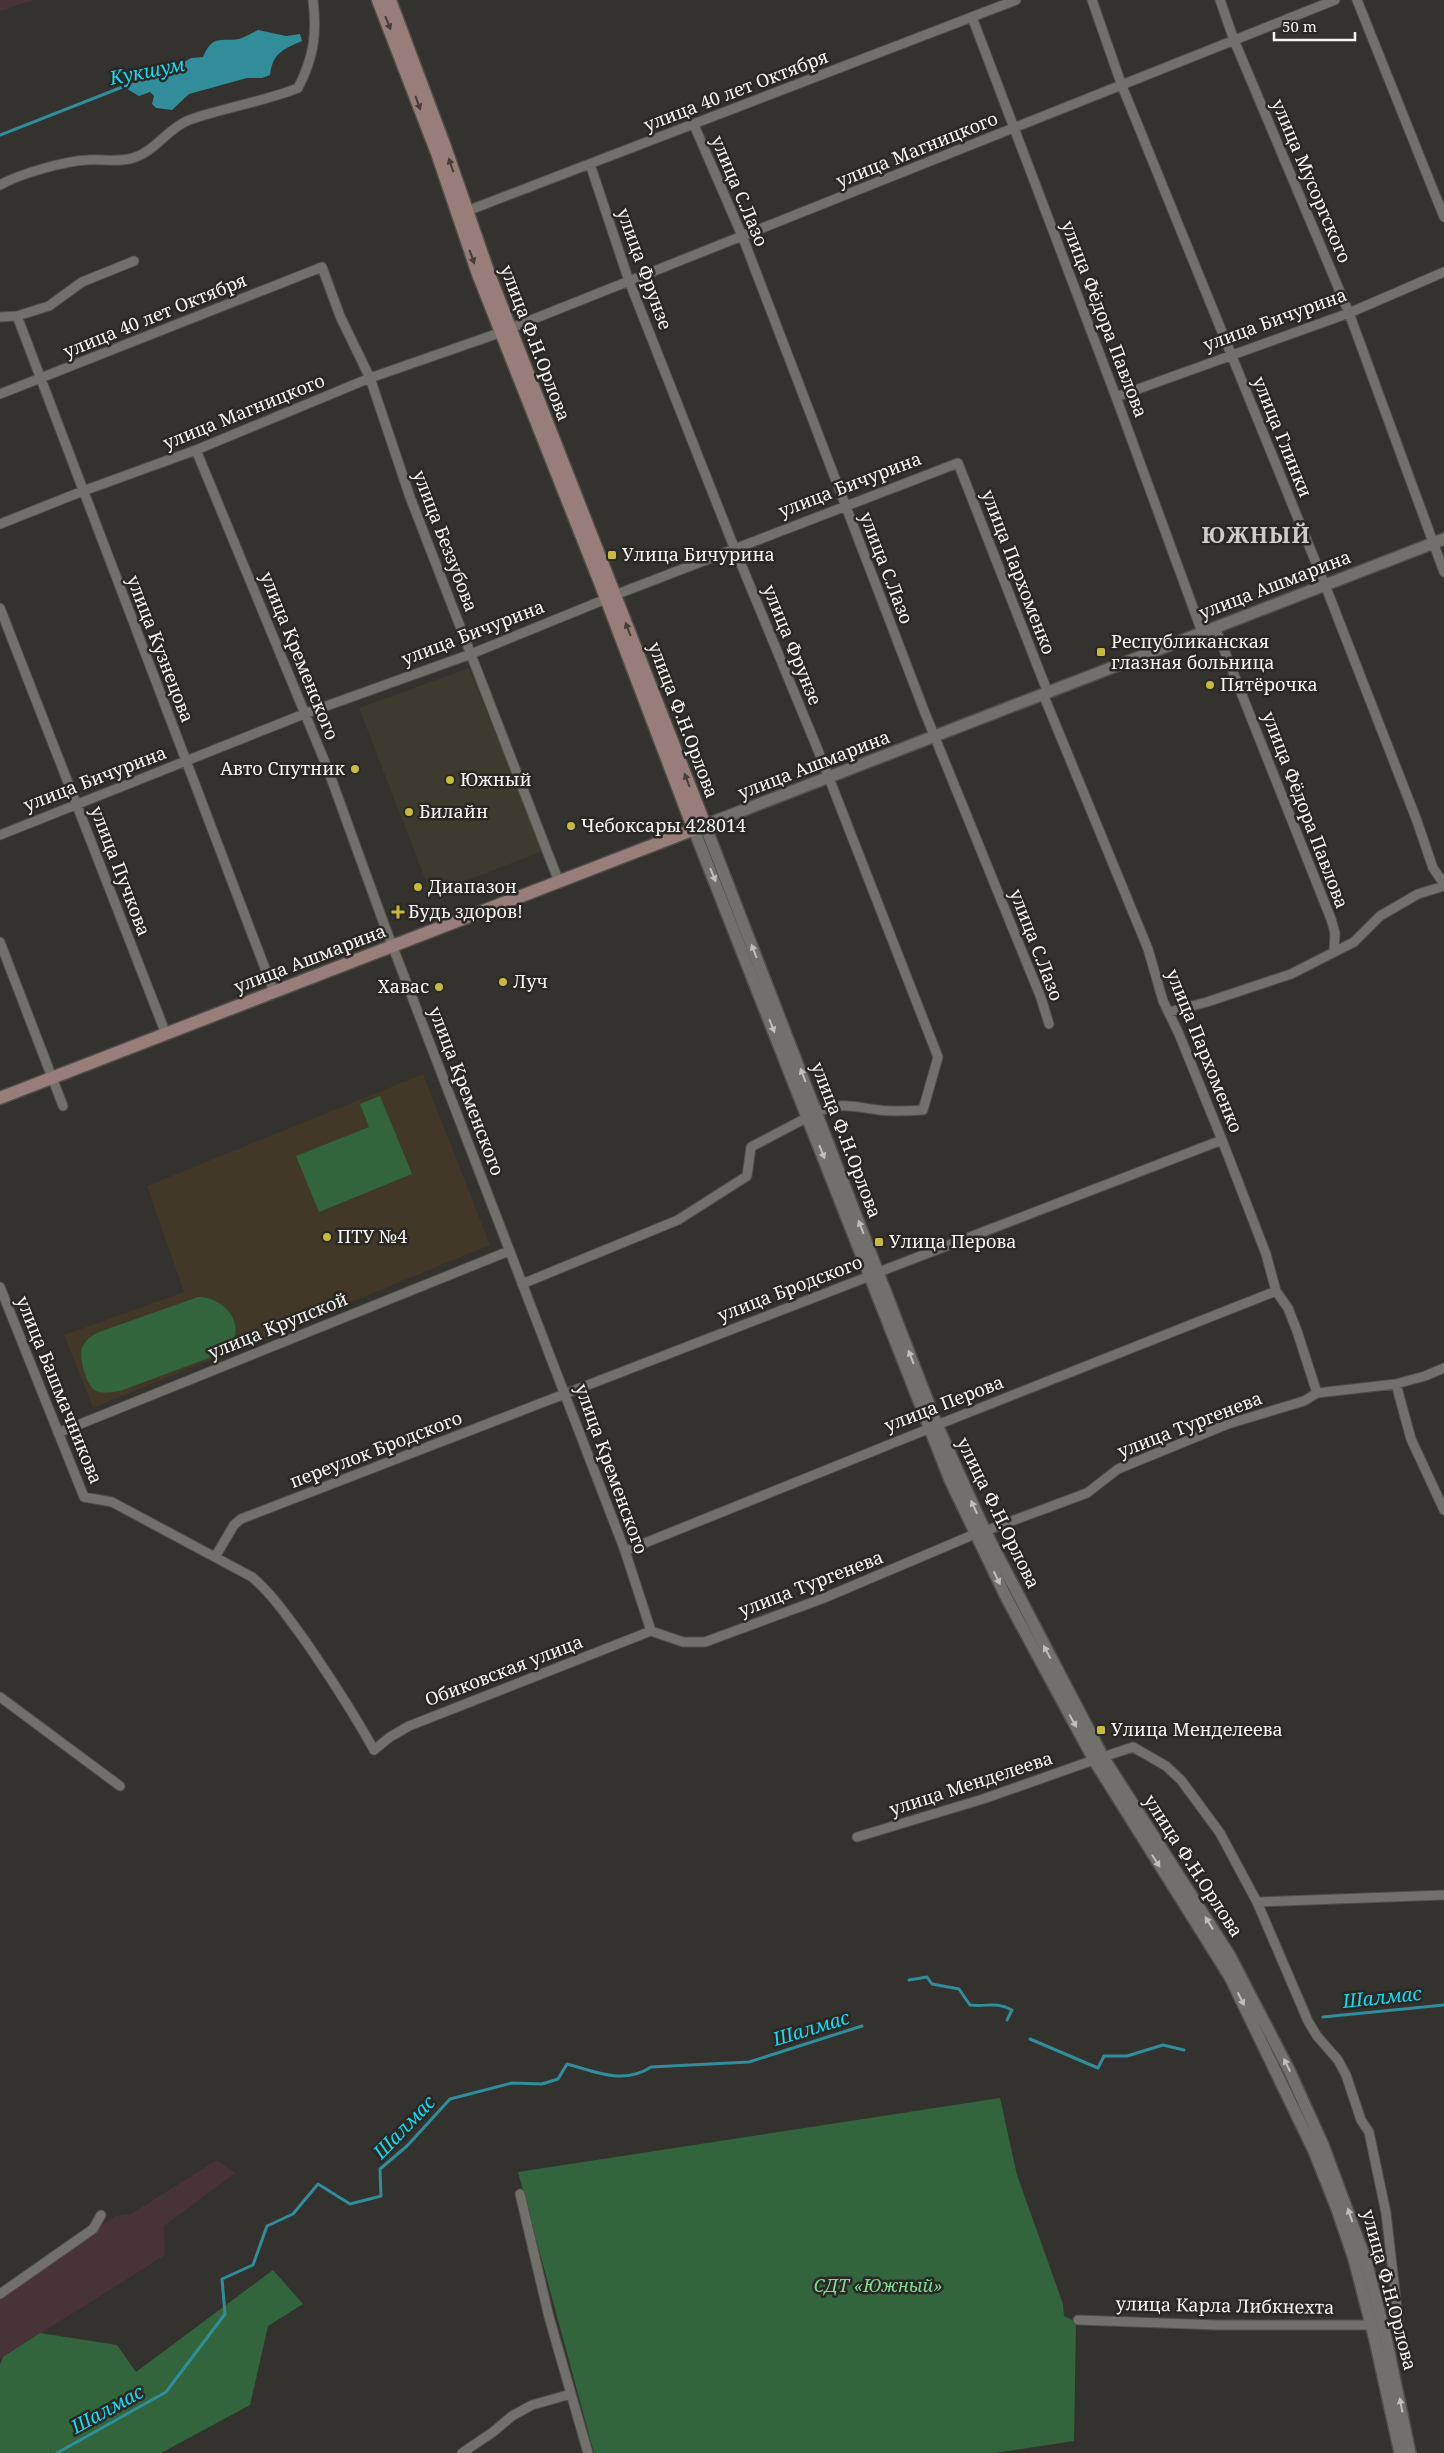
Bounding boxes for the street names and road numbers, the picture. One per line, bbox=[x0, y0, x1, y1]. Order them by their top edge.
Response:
street label: улица 40 лет Октября bbox=[640, 44, 831, 136]
street label: улица Мусоргского bbox=[1267, 95, 1357, 266]
street label: улица Магницкого bbox=[832, 106, 1001, 192]
street label: улица С.Лазо bbox=[706, 132, 774, 250]
street label: улица Фрунзе bbox=[612, 205, 678, 333]
street label: улица Фёдора Павлова bbox=[1056, 217, 1154, 421]
street label: улица Ф.Н.Орлова bbox=[495, 261, 577, 424]
street label: улица 40 лет Октября bbox=[59, 267, 250, 363]
street label: улица Бичурина bbox=[1199, 282, 1350, 356]
street label: улица Магницкого bbox=[159, 368, 328, 454]
street label: улица Глинки bbox=[1248, 373, 1318, 501]
street label: улица Бичурина bbox=[775, 446, 925, 522]
street label: улица Беззубова bbox=[408, 466, 484, 615]
street label: улица Пархоменко bbox=[976, 486, 1061, 657]
street label: улица С.Лазо bbox=[855, 508, 919, 627]
street label: улица Ашмарина bbox=[1195, 544, 1354, 624]
street label: улица Кременского bbox=[255, 568, 345, 743]
street label: улица Кузнецова bbox=[122, 572, 200, 726]
street label: улица Фрунзе bbox=[758, 581, 828, 708]
street label: улица Бичурина bbox=[398, 594, 548, 670]
street label: улица Ф.Н.Орлова bbox=[643, 638, 725, 801]
street label: улица Фёдора Павлова bbox=[1257, 708, 1355, 912]
street label: улица Ашмарина bbox=[734, 724, 893, 804]
street label: улица Бичурина bbox=[20, 740, 170, 816]
street label: улица Пучкова bbox=[85, 802, 157, 939]
street label: улица С.Лазо bbox=[1005, 885, 1069, 1004]
street label: улица Ашмарина bbox=[230, 918, 389, 998]
street label: улица Пархоменко bbox=[1161, 965, 1249, 1136]
street label: улица Кременского bbox=[424, 1003, 510, 1179]
street label: улица Ф.Н.Орлова bbox=[806, 1058, 888, 1221]
street label: улица Бродского bbox=[714, 1249, 866, 1327]
street label: улица Крупской bbox=[204, 1286, 351, 1364]
street label: улица Башмачникова bbox=[11, 1292, 109, 1487]
street label: улица Перова bbox=[880, 1369, 1007, 1437]
street label: улица Кременского bbox=[570, 1380, 654, 1557]
street label: улица Тургенева bbox=[1114, 1385, 1265, 1463]
street label: переулок Бродского bbox=[286, 1405, 465, 1493]
street label: улица Ф.Н.Орлова bbox=[952, 1433, 1046, 1592]
street label: улица Тургенева bbox=[735, 1544, 886, 1622]
street label: Обиковская улица bbox=[421, 1629, 586, 1711]
street label: улица Менделеева bbox=[886, 1745, 1055, 1821]
street label: улица Ф.Н.Орлова bbox=[1139, 1790, 1249, 1941]
street label: улица Ф.Н.Орлова bbox=[1357, 2207, 1423, 2373]
street label: улица Карла Либкнехта bbox=[1115, 2291, 1335, 2319]

